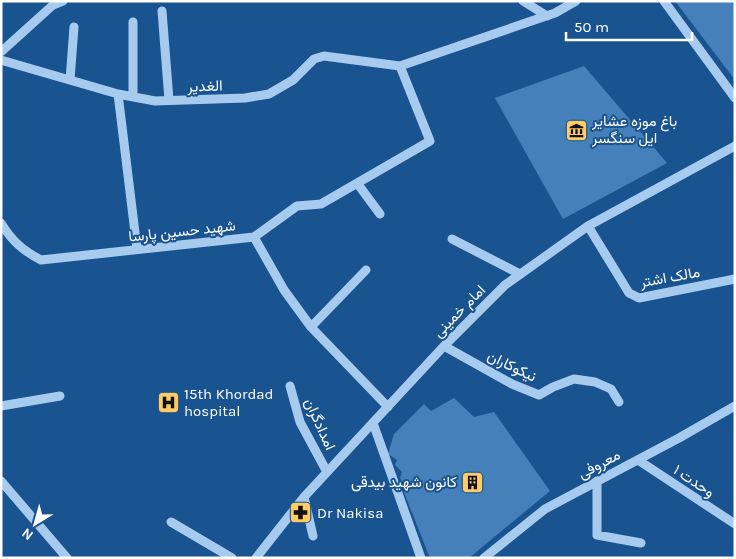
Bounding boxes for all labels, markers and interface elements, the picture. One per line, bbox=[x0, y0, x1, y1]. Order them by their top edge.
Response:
scale bar bbox=[566, 10, 692, 42]
text: 50 m bbox=[574, 18, 609, 36]
street label: الغدیر bbox=[186, 76, 223, 96]
place label: باغ موزه عشایر ایل سنگسر bbox=[591, 112, 677, 147]
museum icon: باغ موزه عشایر ایل سنگسر bbox=[564, 118, 588, 142]
street label: شهید حسین پارسا bbox=[128, 216, 237, 247]
street label: مالک اشتر bbox=[638, 263, 701, 291]
street label: امام خمینی bbox=[429, 281, 490, 342]
street label: نیکوکاران bbox=[485, 346, 539, 386]
place label: 15th Khordad hospital bbox=[184, 385, 274, 420]
hospital icon: 15th Khordad hospital bbox=[156, 391, 180, 415]
street label: امدادگران bbox=[301, 395, 339, 453]
street label: معروفی bbox=[575, 445, 624, 483]
street label: وحدت ۱ bbox=[670, 461, 718, 501]
building icon: کانون شهید بیدقی bbox=[461, 470, 485, 494]
place label: کانون شهید بیدقی bbox=[351, 473, 457, 492]
north arrow bbox=[10, 499, 60, 549]
pharmacy icon: Dr Nakisa bbox=[289, 501, 313, 525]
place label: Dr Nakisa bbox=[317, 504, 383, 522]
text: N bbox=[18, 524, 37, 544]

